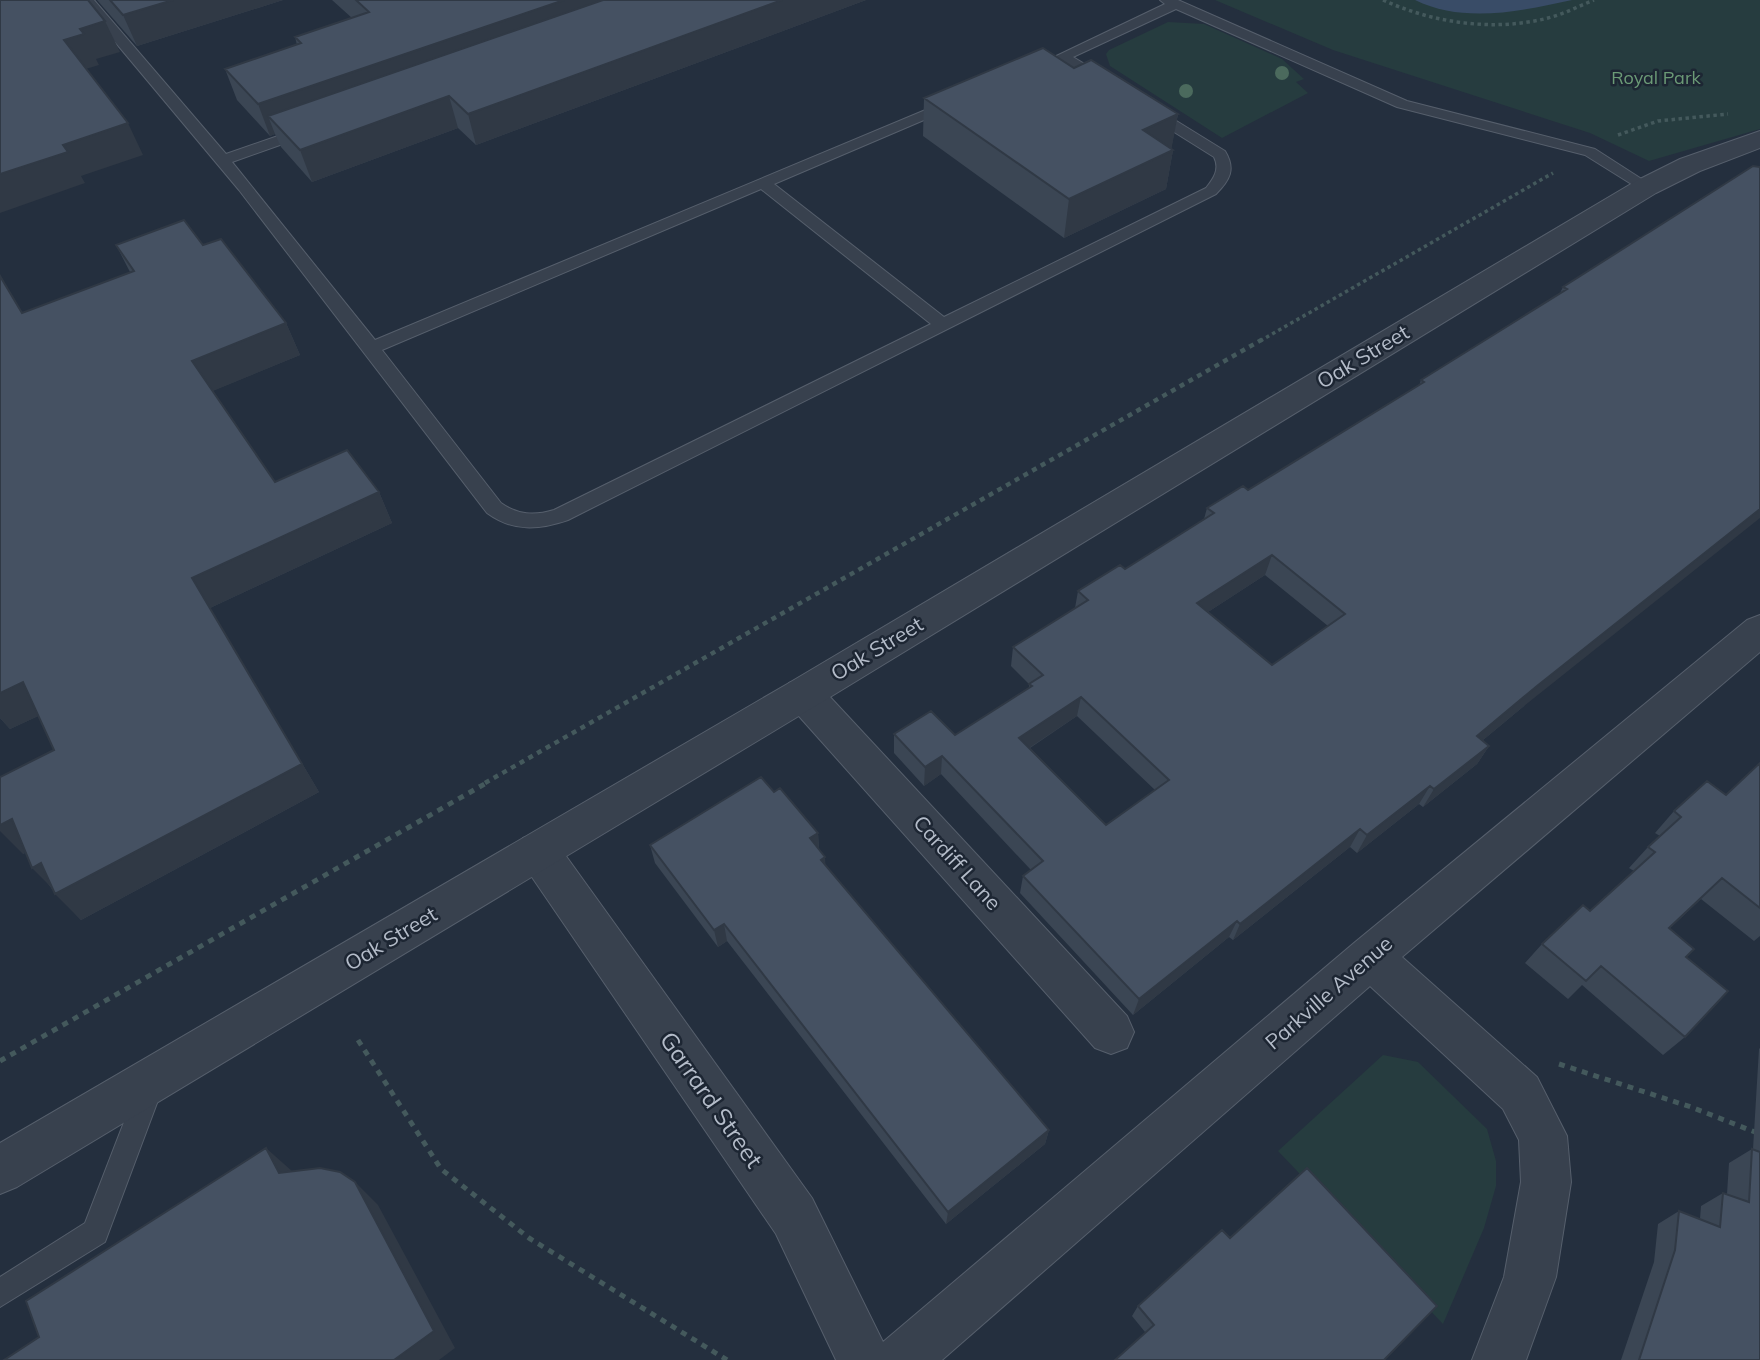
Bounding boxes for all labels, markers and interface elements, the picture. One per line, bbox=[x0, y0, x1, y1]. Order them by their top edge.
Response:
park label: Royal Park bbox=[1611, 66, 1701, 89]
street label: Oak Street bbox=[1312, 318, 1413, 394]
street label: Oak Street bbox=[826, 610, 927, 686]
street label: Cardiff Lane bbox=[908, 809, 1007, 915]
street label: Oak Street bbox=[340, 900, 441, 976]
street label: Parkville Avenue bbox=[1259, 930, 1397, 1055]
street label: Garrard Street bbox=[654, 1026, 770, 1173]

